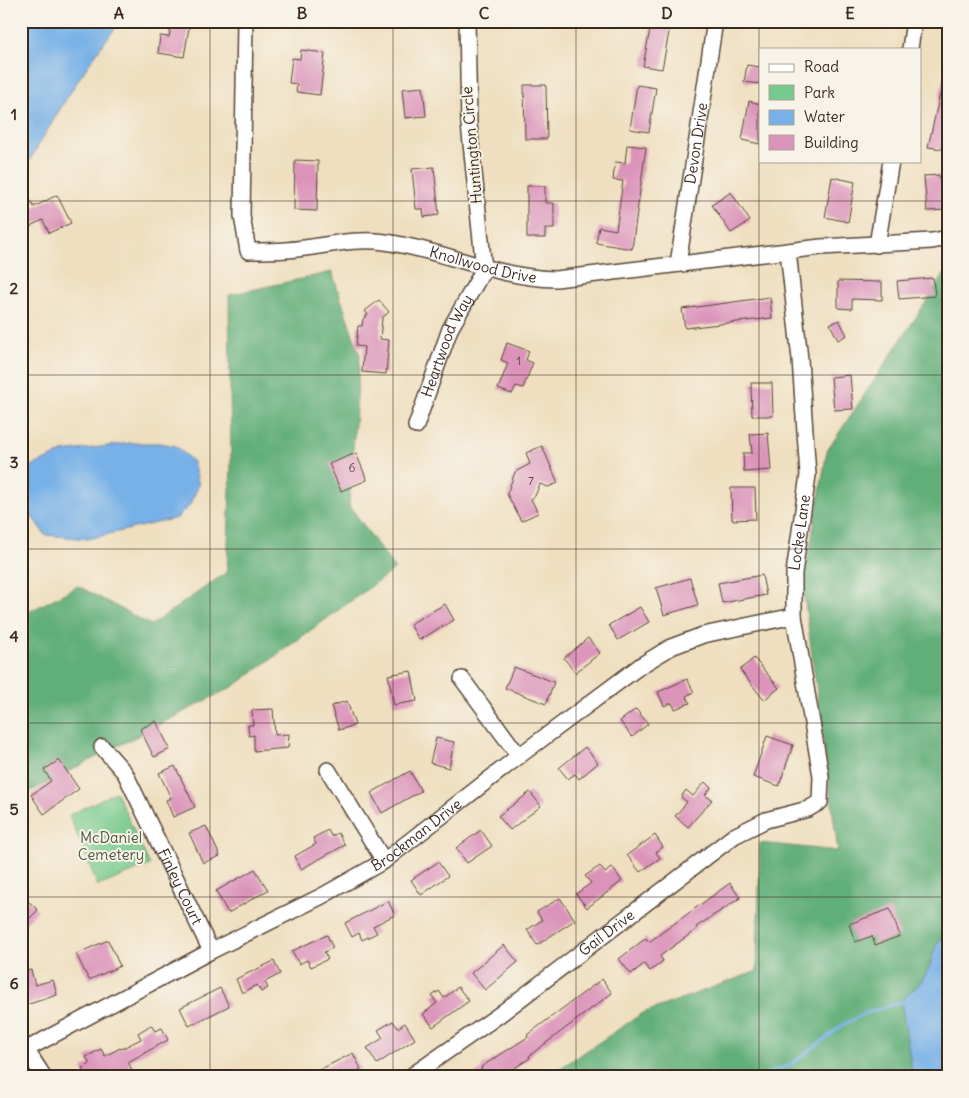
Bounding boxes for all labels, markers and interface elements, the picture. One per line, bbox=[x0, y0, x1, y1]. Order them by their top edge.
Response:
text: A bbox=[114, 3, 124, 23]
text: B bbox=[297, 3, 308, 23]
text: C bbox=[479, 3, 490, 23]
text: D bbox=[661, 3, 673, 23]
text: E bbox=[845, 3, 855, 23]
legend bbox=[759, 48, 922, 162]
text: Road bbox=[804, 57, 839, 76]
text: Park bbox=[804, 83, 835, 102]
street label: Huntington Circle bbox=[457, 86, 486, 204]
street label: Devon Drive bbox=[680, 101, 711, 185]
text: 1 bbox=[11, 104, 17, 124]
text: Water bbox=[804, 107, 845, 126]
text: Building bbox=[804, 133, 859, 152]
street label: Knollwood Drive bbox=[428, 242, 538, 287]
text: 2 bbox=[10, 278, 19, 298]
street label: Heartwood Way bbox=[417, 291, 477, 400]
house number: 1 bbox=[517, 353, 521, 368]
text: 3 bbox=[9, 452, 19, 472]
house number: 6 bbox=[349, 460, 356, 475]
house number: 7 bbox=[528, 473, 534, 488]
street label: Locke Lane bbox=[784, 493, 814, 572]
text: 4 bbox=[9, 626, 19, 646]
street label: Brockman Drive bbox=[368, 794, 465, 875]
text: 5 bbox=[9, 799, 19, 819]
park label: McDaniel Cemetery bbox=[78, 828, 144, 864]
street label: Finley Court bbox=[154, 845, 207, 928]
street label: Gail Drive bbox=[575, 905, 638, 960]
text: 6 bbox=[9, 973, 19, 993]

